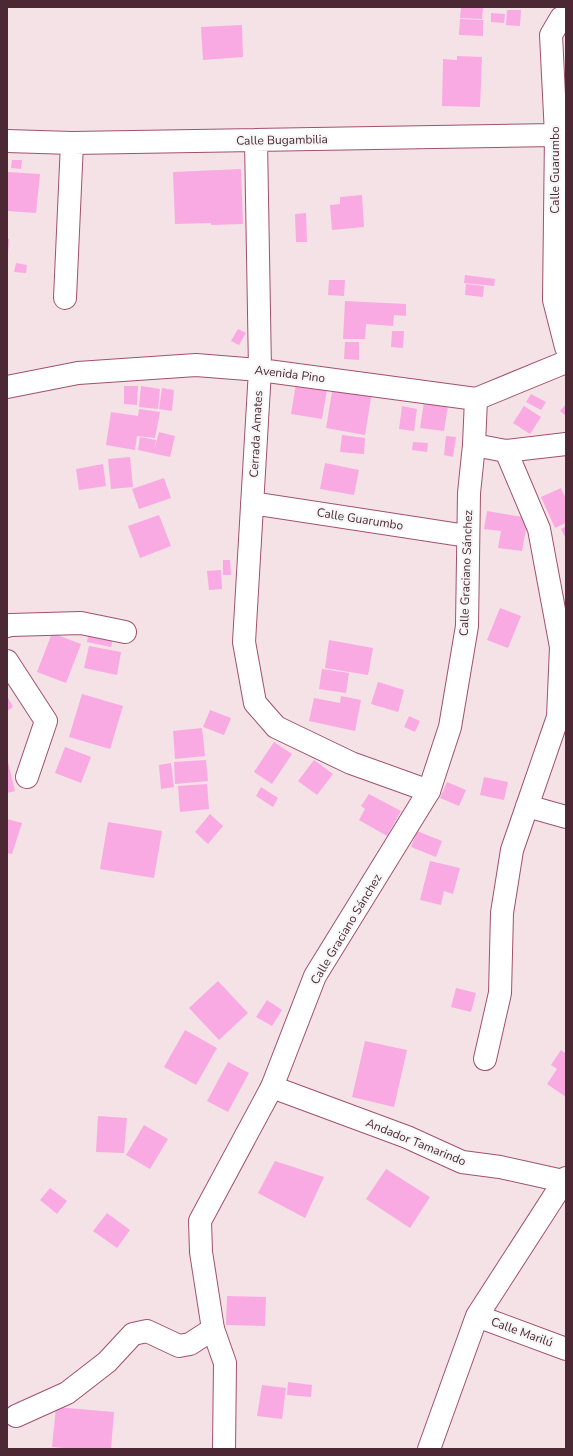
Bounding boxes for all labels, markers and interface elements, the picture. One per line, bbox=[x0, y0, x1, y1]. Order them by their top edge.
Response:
street label: Calle Guarumbo bbox=[547, 126, 563, 214]
street label: Calle Bugambilia bbox=[236, 131, 328, 149]
street label: Avenida Pino bbox=[254, 362, 326, 386]
street label: Cerrada Amates bbox=[246, 390, 266, 478]
street label: Calle Guarumbo bbox=[316, 504, 405, 534]
street label: Calle Graciano Sánchez bbox=[456, 509, 476, 636]
street label: Calle Graciano Sánchez bbox=[307, 870, 386, 987]
street label: Andador Tamarindo bbox=[363, 1115, 469, 1170]
street label: Calle Marilú bbox=[489, 1313, 555, 1351]

